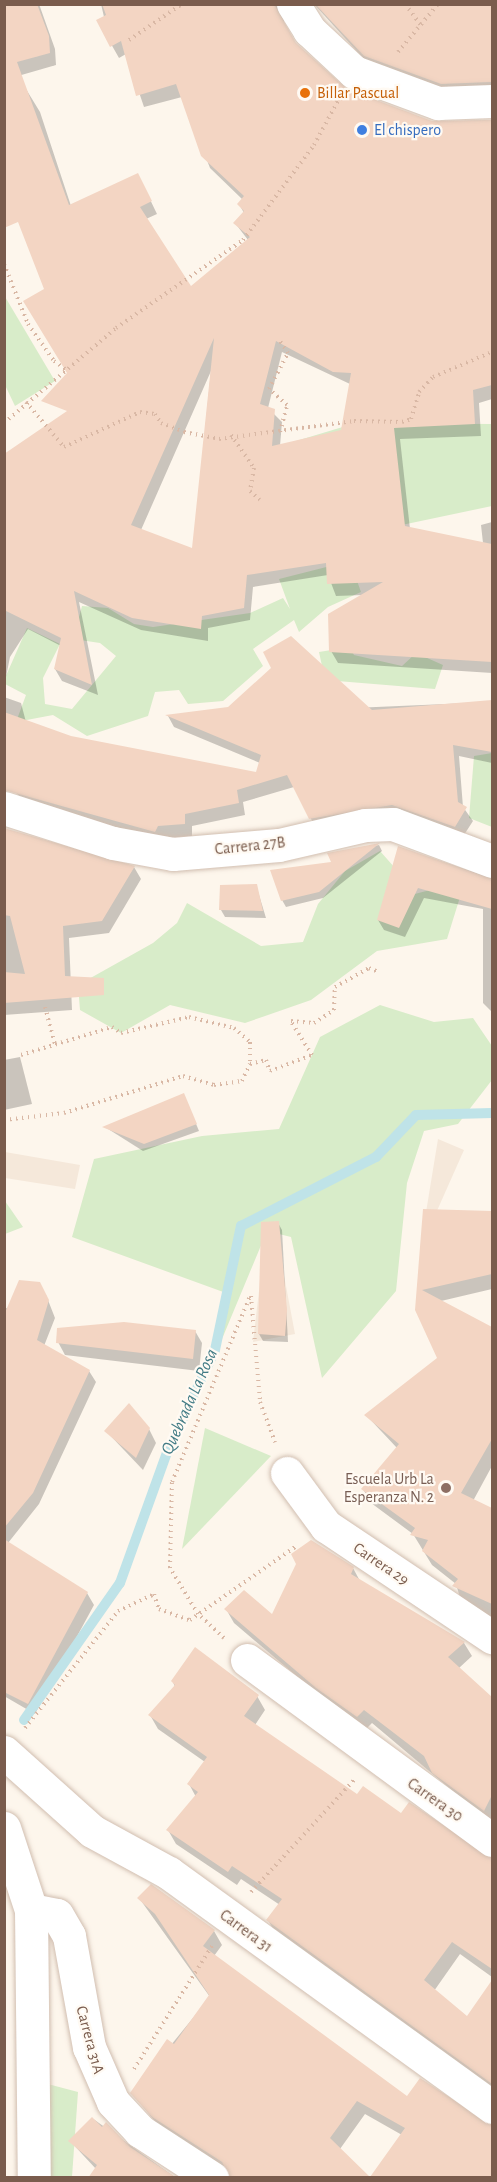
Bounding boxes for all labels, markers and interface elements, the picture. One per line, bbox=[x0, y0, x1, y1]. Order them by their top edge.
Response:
place label: Billar Pascual bbox=[317, 83, 399, 103]
marker: Billar Pascual bbox=[298, 86, 312, 100]
place label: El chispero bbox=[374, 120, 441, 140]
marker: El chispero bbox=[355, 123, 369, 137]
street label: Carrera 27B bbox=[214, 833, 286, 859]
water label: Quebrada La Rosa bbox=[157, 1346, 223, 1458]
place label: Escuela Urb La Esperanza N. 2 bbox=[344, 1469, 434, 1507]
marker: Escuela Urb La Esperanza N. 2 bbox=[439, 1481, 453, 1495]
street label: Carrera 29 bbox=[349, 1538, 413, 1590]
street label: Carrera 30 bbox=[404, 1774, 466, 1826]
street label: Carrera 31 bbox=[216, 1905, 276, 1957]
street label: Carrera 31A bbox=[72, 2004, 108, 2076]

